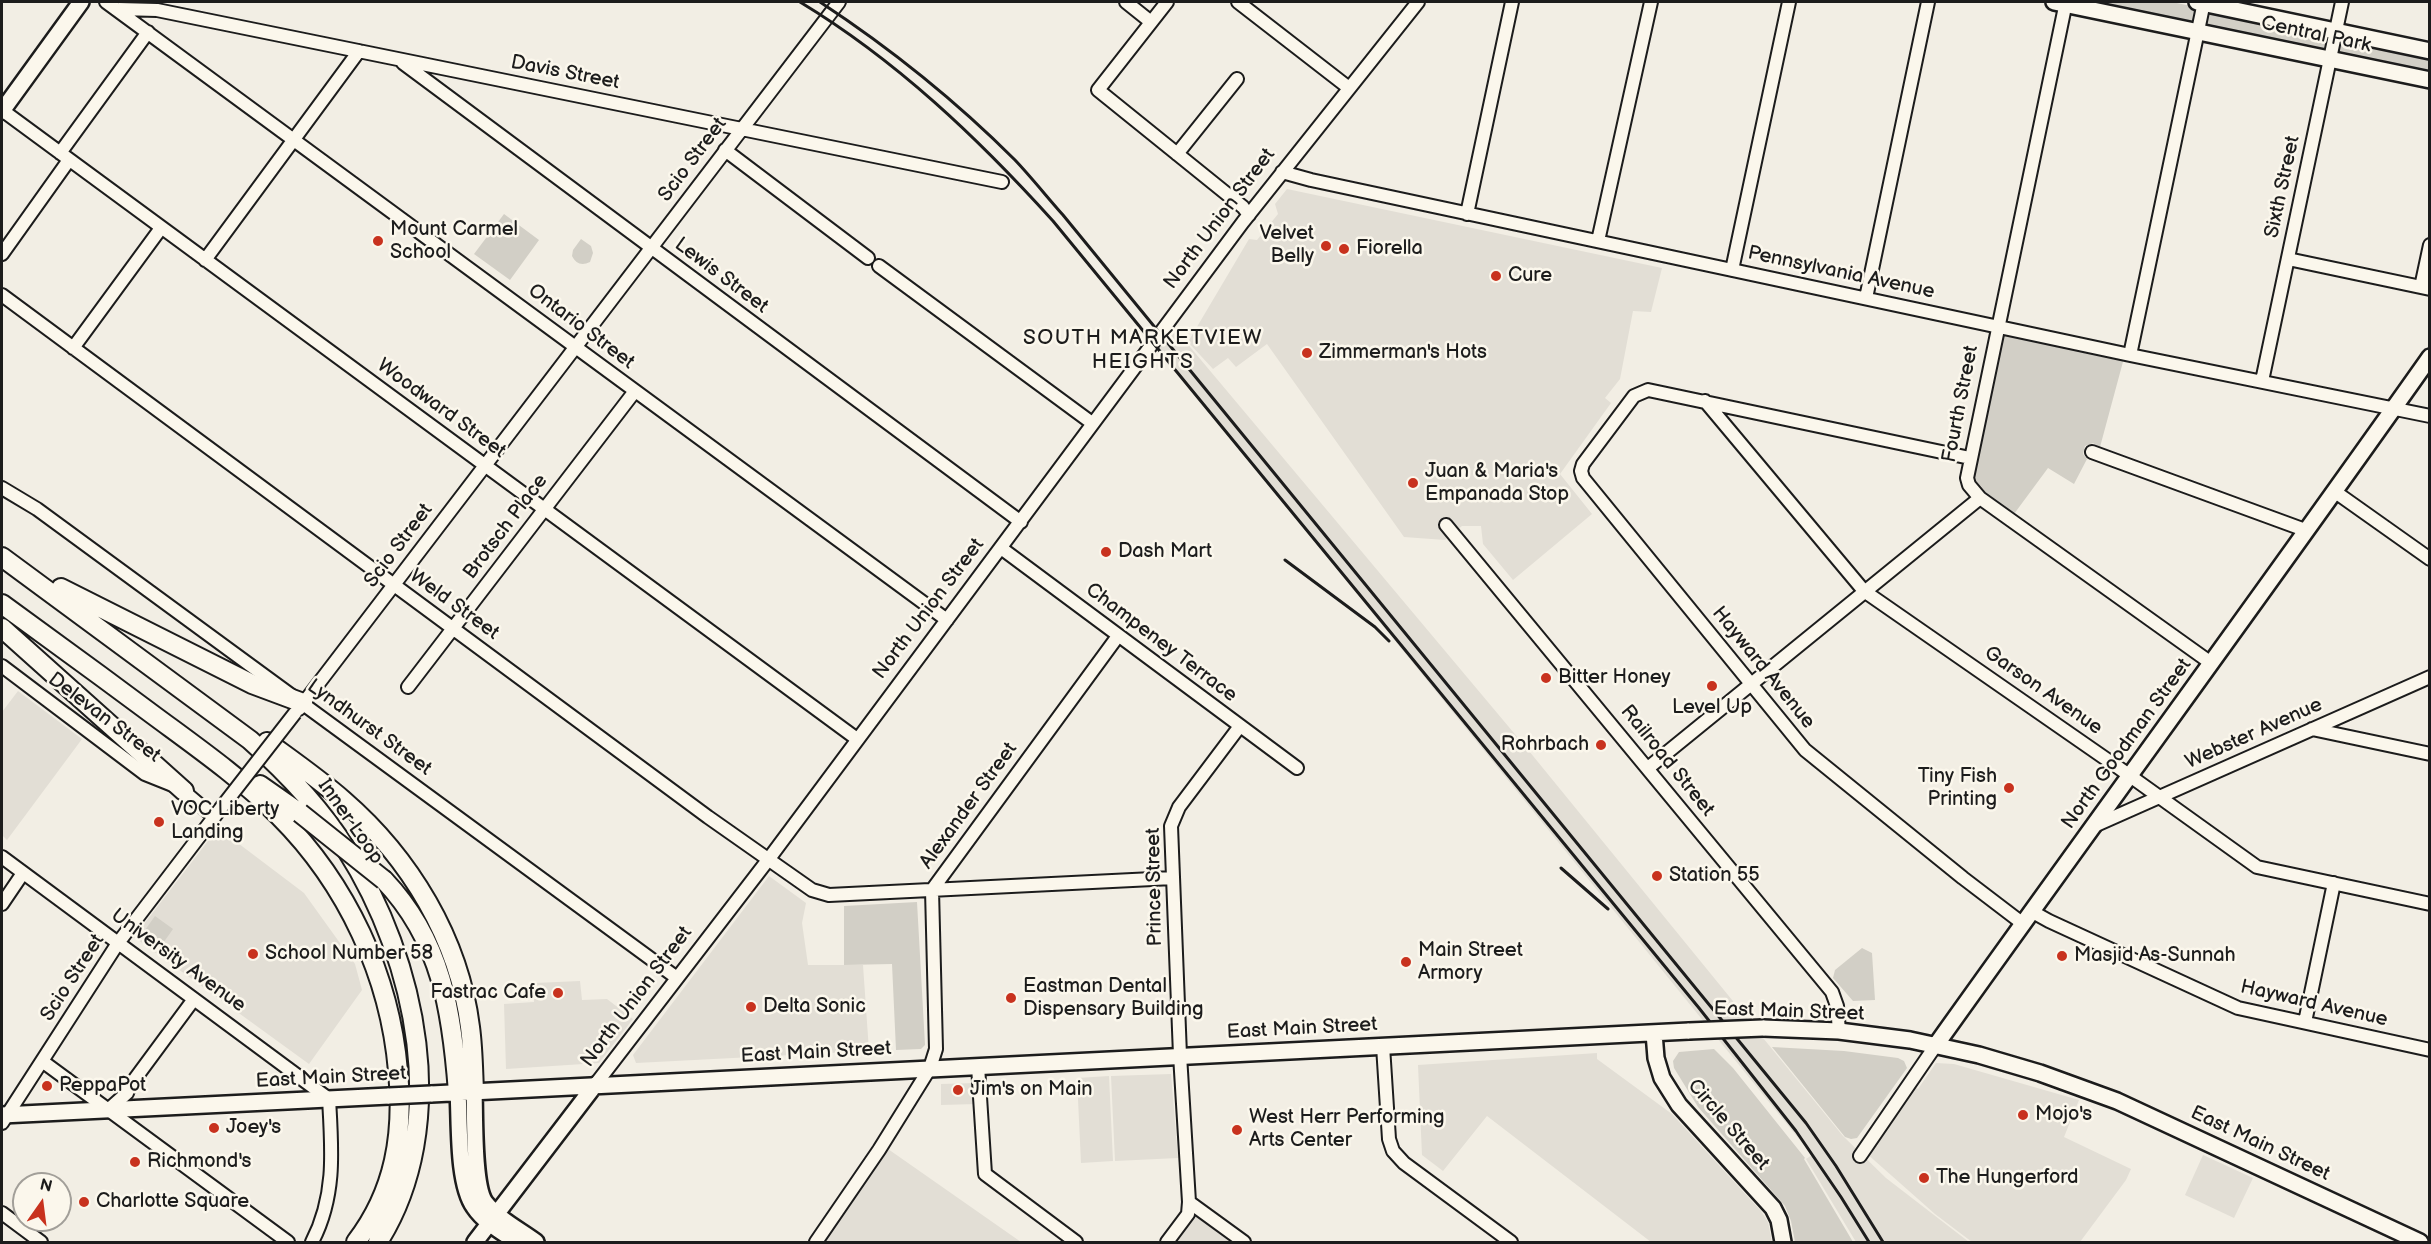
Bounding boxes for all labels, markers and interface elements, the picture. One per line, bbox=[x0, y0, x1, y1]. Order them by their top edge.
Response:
street label: Central Park bbox=[2259, 12, 2373, 58]
street label: Davis Street bbox=[509, 51, 621, 95]
street label: Scio Street bbox=[654, 113, 732, 207]
street label: Sixth Street bbox=[2260, 134, 2306, 240]
street label: North Union Street bbox=[1159, 144, 1281, 294]
place label: Mount Carmel School bbox=[390, 218, 518, 265]
place label: Velvet Belly bbox=[1260, 222, 1314, 269]
street label: Lewis Street bbox=[669, 233, 773, 319]
marker: Mount Carmel School bbox=[371, 234, 385, 248]
place label: Fiorella bbox=[1356, 237, 1423, 261]
marker: Velvet Belly bbox=[1319, 239, 1333, 253]
street label: Pennsylvania Avenue bbox=[1745, 241, 1937, 305]
marker: Fiorella bbox=[1337, 242, 1351, 256]
place label: Cure bbox=[1508, 264, 1552, 288]
marker: Cure bbox=[1489, 269, 1503, 283]
street label: Ontario Street bbox=[523, 279, 639, 375]
district label: SOUTH MARKETVIEW HEIGHTS bbox=[1023, 326, 1263, 376]
place label: Zimmerman's Hots bbox=[1319, 341, 1487, 365]
street label: Fourth Street bbox=[1938, 344, 1984, 464]
marker: Zimmerman's Hots bbox=[1300, 346, 1314, 360]
street label: Woodward Street bbox=[372, 354, 510, 464]
place label: Juan & Maria's Empanada Stop bbox=[1425, 460, 1569, 507]
street label: Brotsch Place bbox=[459, 470, 553, 584]
marker: Juan & Maria's Empanada Stop bbox=[1406, 476, 1420, 490]
street label: Scio Street bbox=[360, 499, 438, 593]
street label: North Union Street bbox=[868, 534, 990, 684]
place label: Dash Mart bbox=[1118, 540, 1212, 564]
marker: Dash Mart bbox=[1099, 545, 1113, 559]
street label: Weld Street bbox=[404, 564, 504, 646]
street label: Champeney Terrace bbox=[1080, 578, 1242, 708]
street label: Hayward Avenue bbox=[1706, 602, 1820, 734]
street label: Garson Avenue bbox=[1979, 641, 2107, 741]
street label: North Goodman Street bbox=[2057, 654, 2197, 834]
place label: Bitter Honey bbox=[1558, 666, 1670, 690]
street label: Delevan Street bbox=[43, 668, 165, 768]
marker: Bitter Honey bbox=[1539, 671, 1553, 685]
street label: Lyndhurst Street bbox=[302, 675, 436, 781]
marker: Level Up bbox=[1705, 679, 1719, 693]
street label: Webster Avenue bbox=[2182, 693, 2326, 775]
place label: Level Up bbox=[1672, 696, 1752, 720]
street label: Railroad Street bbox=[1615, 701, 1719, 821]
place label: Rohrbach bbox=[1501, 733, 1589, 757]
street label: Alexander Street bbox=[915, 738, 1023, 874]
marker: Rohrbach bbox=[1594, 738, 1608, 752]
place label: Tiny Fish Printing bbox=[1918, 765, 1997, 812]
street label: Inner Loop bbox=[312, 775, 388, 869]
marker: Tiny Fish Printing bbox=[2002, 781, 2016, 795]
place label: VOC Liberty Landing bbox=[171, 798, 279, 845]
marker: VOC Liberty Landing bbox=[152, 815, 166, 829]
street label: Prince Street bbox=[1142, 828, 1168, 946]
place label: Station 55 bbox=[1669, 864, 1760, 888]
marker: Station 55 bbox=[1650, 869, 1664, 883]
street label: University Avenue bbox=[106, 904, 250, 1018]
street label: North Union Street bbox=[576, 922, 698, 1072]
street label: Scio Street bbox=[36, 930, 110, 1026]
place label: Main Street Armory bbox=[1418, 939, 1523, 986]
place label: School Number 58 bbox=[265, 942, 433, 966]
place label: Masjid As-Sunnah bbox=[2074, 944, 2236, 968]
marker: School Number 58 bbox=[246, 947, 260, 961]
marker: Masjid As-Sunnah bbox=[2055, 949, 2069, 963]
marker: Main Street Armory bbox=[1399, 955, 1413, 969]
place label: Eastman Dental Dispensary Building bbox=[1023, 975, 1204, 1022]
street label: Hayward Avenue bbox=[2238, 975, 2390, 1033]
place label: Fastrac Cafe bbox=[430, 981, 546, 1005]
marker: Fastrac Cafe bbox=[551, 986, 565, 1000]
marker: Eastman Dental Dispensary Building bbox=[1004, 991, 1018, 1005]
place label: Delta Sonic bbox=[763, 995, 866, 1019]
street label: East Main Street bbox=[1713, 997, 1865, 1027]
marker: Delta Sonic bbox=[744, 1000, 758, 1014]
street label: East Main Street bbox=[1226, 1013, 1378, 1045]
street label: East Main Street bbox=[740, 1037, 892, 1069]
street label: East Main Street bbox=[255, 1062, 407, 1094]
place label: PeppaPot bbox=[59, 1074, 146, 1098]
street label: Circle Street bbox=[1682, 1075, 1774, 1175]
place label: Jim's on Main bbox=[970, 1078, 1093, 1102]
marker: PeppaPot bbox=[40, 1079, 54, 1093]
marker: Jim's on Main bbox=[951, 1083, 965, 1097]
street label: East Main Street bbox=[2187, 1101, 2333, 1187]
place label: Mojo's bbox=[2035, 1103, 2092, 1127]
place label: West Herr Performing Arts Center bbox=[1249, 1106, 1445, 1153]
marker: Mojo's bbox=[2016, 1108, 2030, 1122]
place label: Joey's bbox=[226, 1116, 281, 1140]
marker: Joey's bbox=[207, 1121, 221, 1135]
marker: West Herr Performing Arts Center bbox=[1230, 1123, 1244, 1137]
place label: Richmond's bbox=[147, 1150, 251, 1174]
marker: Richmond's bbox=[128, 1155, 142, 1169]
place label: The Hungerford bbox=[1936, 1166, 2079, 1190]
marker: The Hungerford bbox=[1917, 1171, 1931, 1185]
north arrow bbox=[12, 1172, 72, 1232]
text: N bbox=[38, 1175, 54, 1197]
place label: Charlotte Square bbox=[96, 1190, 249, 1214]
marker: Charlotte Square bbox=[77, 1195, 91, 1209]

